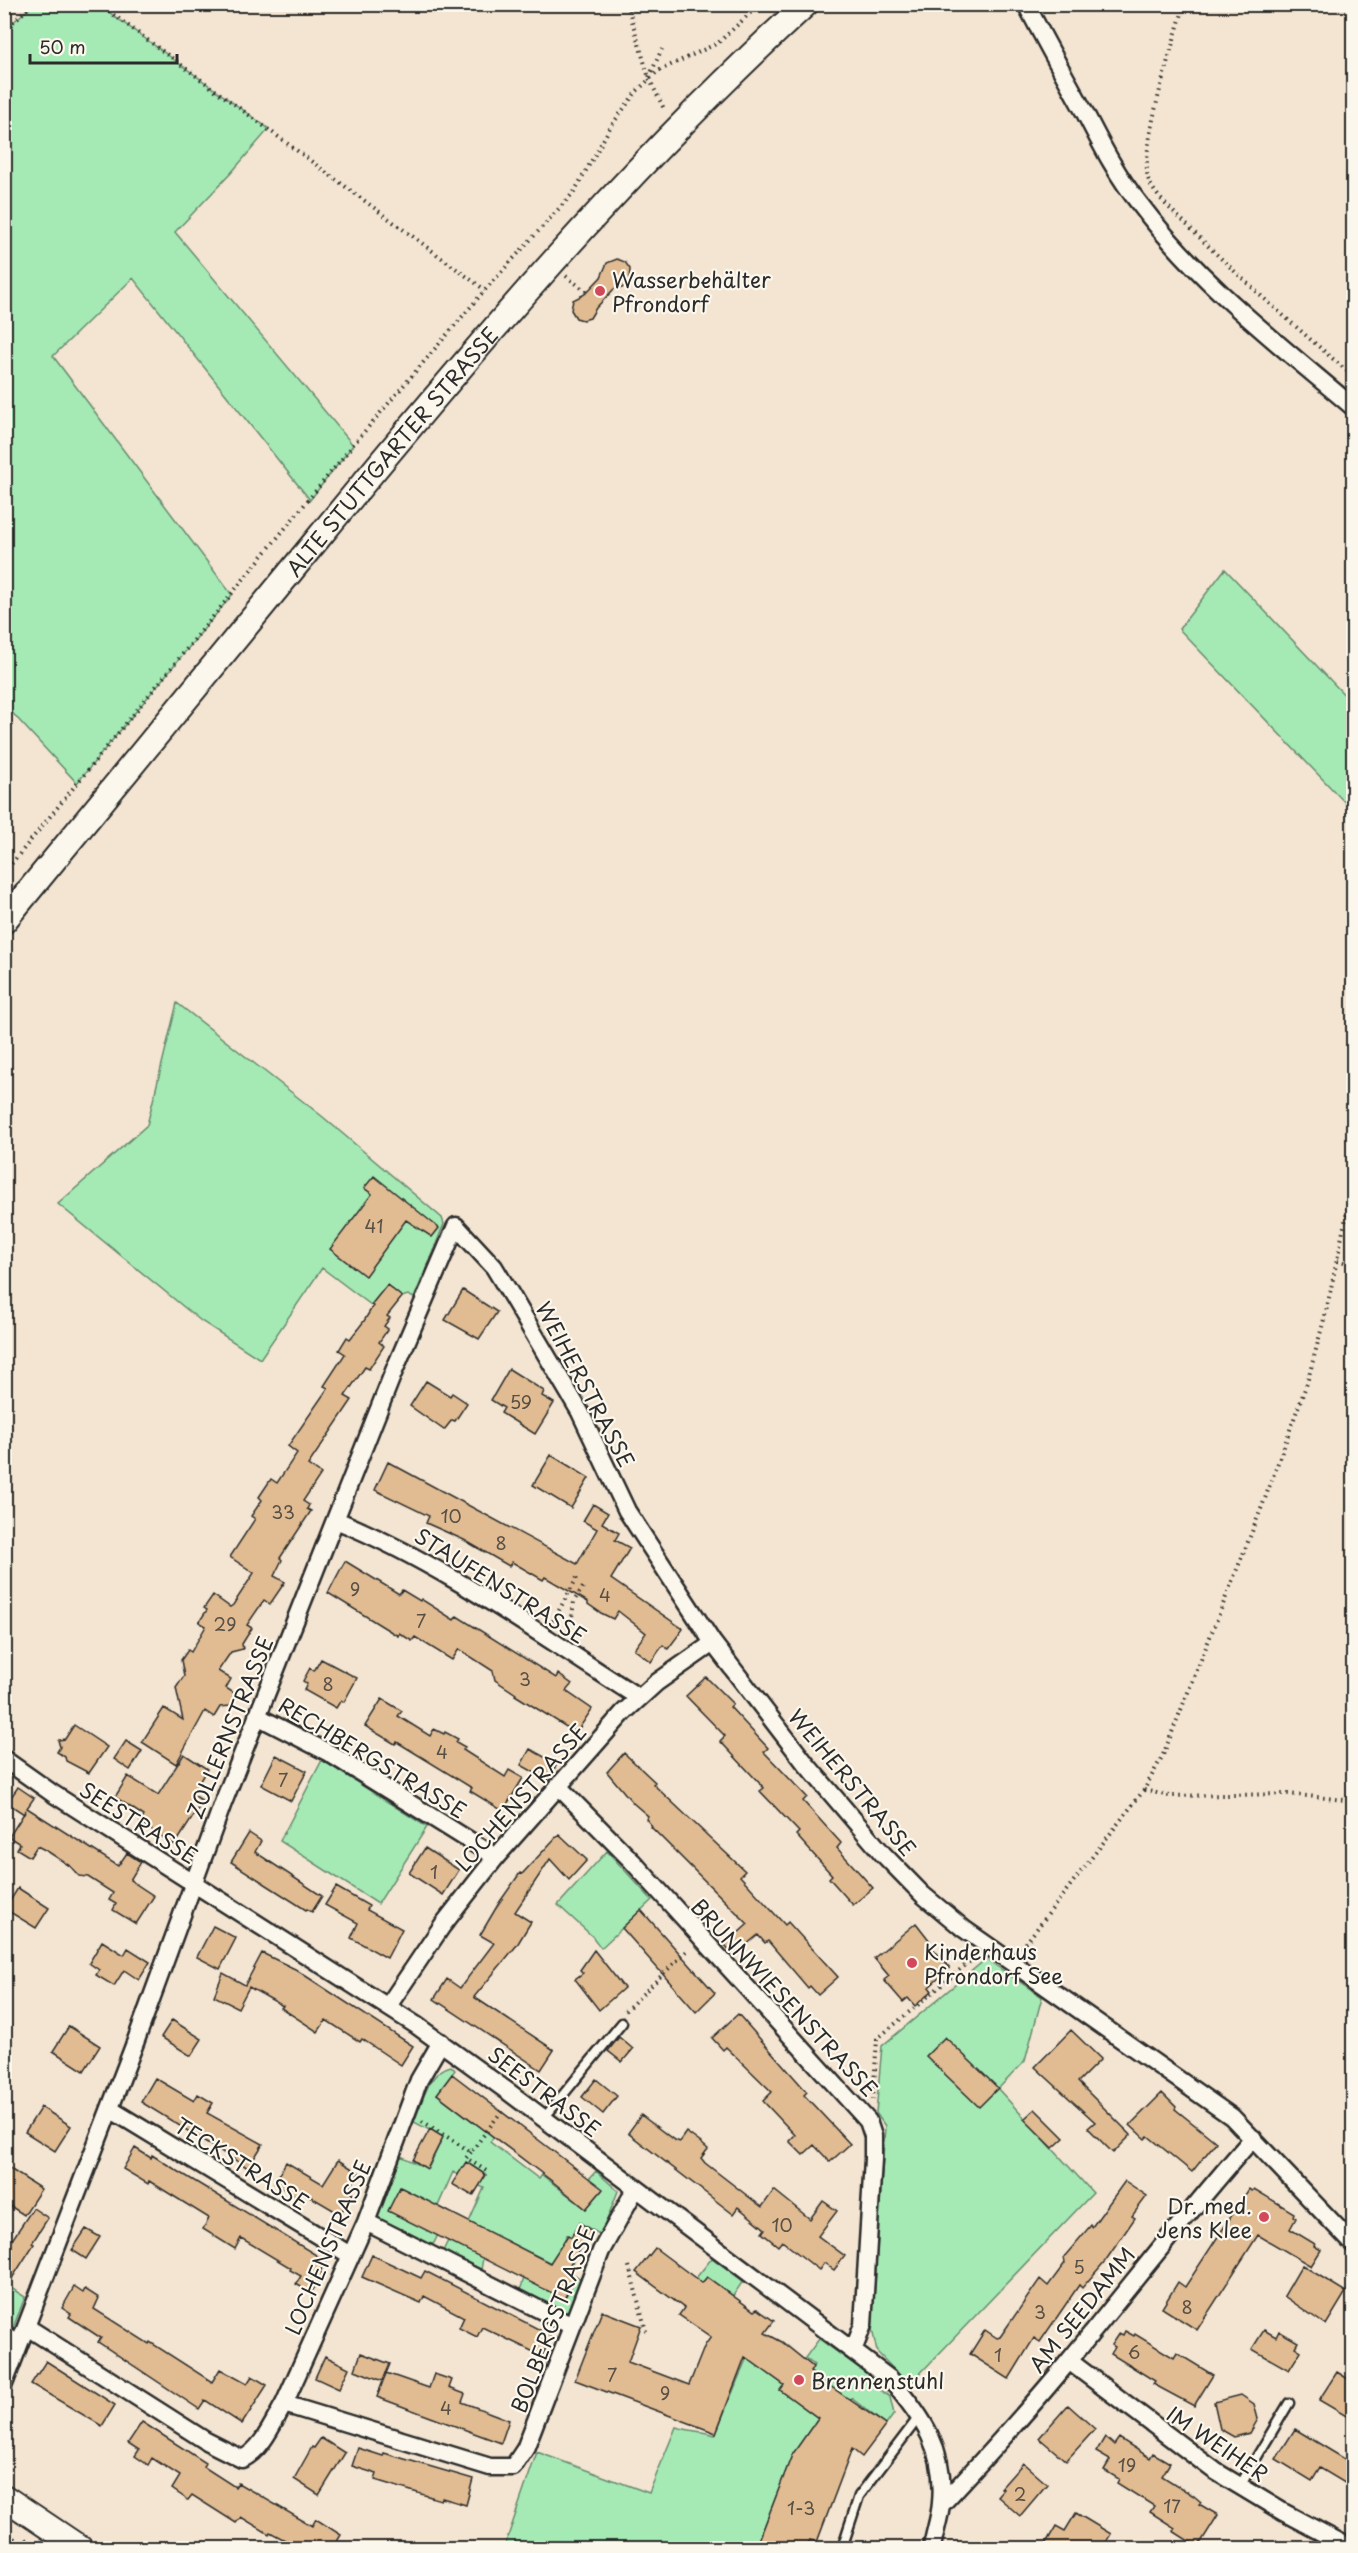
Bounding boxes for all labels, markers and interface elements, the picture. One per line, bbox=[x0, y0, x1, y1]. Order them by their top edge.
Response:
scale bar bbox=[30, 27, 177, 65]
text: 50 m bbox=[39, 33, 86, 60]
place label: Wasserbehälter Pfrondorf bbox=[612, 263, 771, 319]
marker: Wasserbehälter Pfrondorf bbox=[593, 284, 607, 298]
street label: ALTE STUTTGARTER STRASSE bbox=[277, 319, 505, 583]
house number: 41 bbox=[365, 1212, 383, 1239]
street label: WEIHERSTRASSE bbox=[529, 1295, 643, 1473]
house number: 59 bbox=[510, 1388, 532, 1415]
house number: 33 bbox=[271, 1498, 295, 1525]
house number: 10 bbox=[440, 1502, 462, 1529]
street label: STAUFENSTRASSE bbox=[409, 1519, 593, 1651]
house number: 8 bbox=[495, 1529, 507, 1556]
house number: 9 bbox=[350, 1575, 360, 1602]
house number: 4 bbox=[599, 1581, 611, 1608]
house number: 7 bbox=[416, 1607, 426, 1634]
house number: 29 bbox=[214, 1610, 236, 1637]
street label: ZOLLERNSTRASSE bbox=[178, 1631, 280, 1823]
house number: 3 bbox=[519, 1665, 531, 1692]
house number: 8 bbox=[322, 1670, 334, 1697]
street label: RECHBERGSTRASSE bbox=[273, 1688, 473, 1826]
street label: WEIHERSTRASSE bbox=[782, 1701, 924, 1863]
street label: LOCHENSTRASSE bbox=[447, 1716, 593, 1878]
house number: 4 bbox=[436, 1738, 448, 1765]
house number: 7 bbox=[278, 1766, 288, 1793]
street label: SEESTRASSE bbox=[74, 1773, 204, 1871]
house number: 1 bbox=[430, 1858, 438, 1885]
street label: BRUNNWIESENSTRASSE bbox=[684, 1891, 886, 2103]
place label: Kinderhaus Pfrondorf See bbox=[924, 1935, 1063, 1991]
marker: Kinderhaus Pfrondorf See bbox=[905, 1956, 919, 1970]
street label: SEESTRASSE bbox=[482, 2038, 608, 2144]
street label: TECKSTRASSE bbox=[168, 2109, 316, 2217]
street label: LOCHENSTRASSE bbox=[276, 2155, 378, 2339]
place label: Dr. med. Jens Klee bbox=[1156, 2189, 1252, 2245]
marker: Dr. med. Jens Klee bbox=[1257, 2210, 1271, 2224]
house number: 10 bbox=[771, 2211, 793, 2238]
street label: BOLBERGSTRASSE bbox=[502, 2221, 602, 2417]
street label: AM SEEDAMM bbox=[1020, 2239, 1142, 2379]
house number: 5 bbox=[1073, 2253, 1085, 2280]
house number: 8 bbox=[1181, 2293, 1193, 2320]
house number: 3 bbox=[1034, 2298, 1046, 2325]
house number: 6 bbox=[1128, 2338, 1140, 2365]
house number: 1 bbox=[994, 2341, 1002, 2368]
house number: 7 bbox=[607, 2361, 617, 2388]
place label: Brennenstuhl bbox=[811, 2364, 944, 2396]
marker: Brennenstuhl bbox=[792, 2373, 806, 2387]
house number: 9 bbox=[660, 2379, 670, 2406]
house number: 4 bbox=[440, 2394, 452, 2421]
street label: IM WEIHER bbox=[1161, 2397, 1275, 2489]
house number: 19 bbox=[1118, 2451, 1136, 2478]
house number: 2 bbox=[1014, 2480, 1026, 2507]
house number: 17 bbox=[1163, 2492, 1181, 2519]
house number: 1-3 bbox=[787, 2494, 815, 2521]

